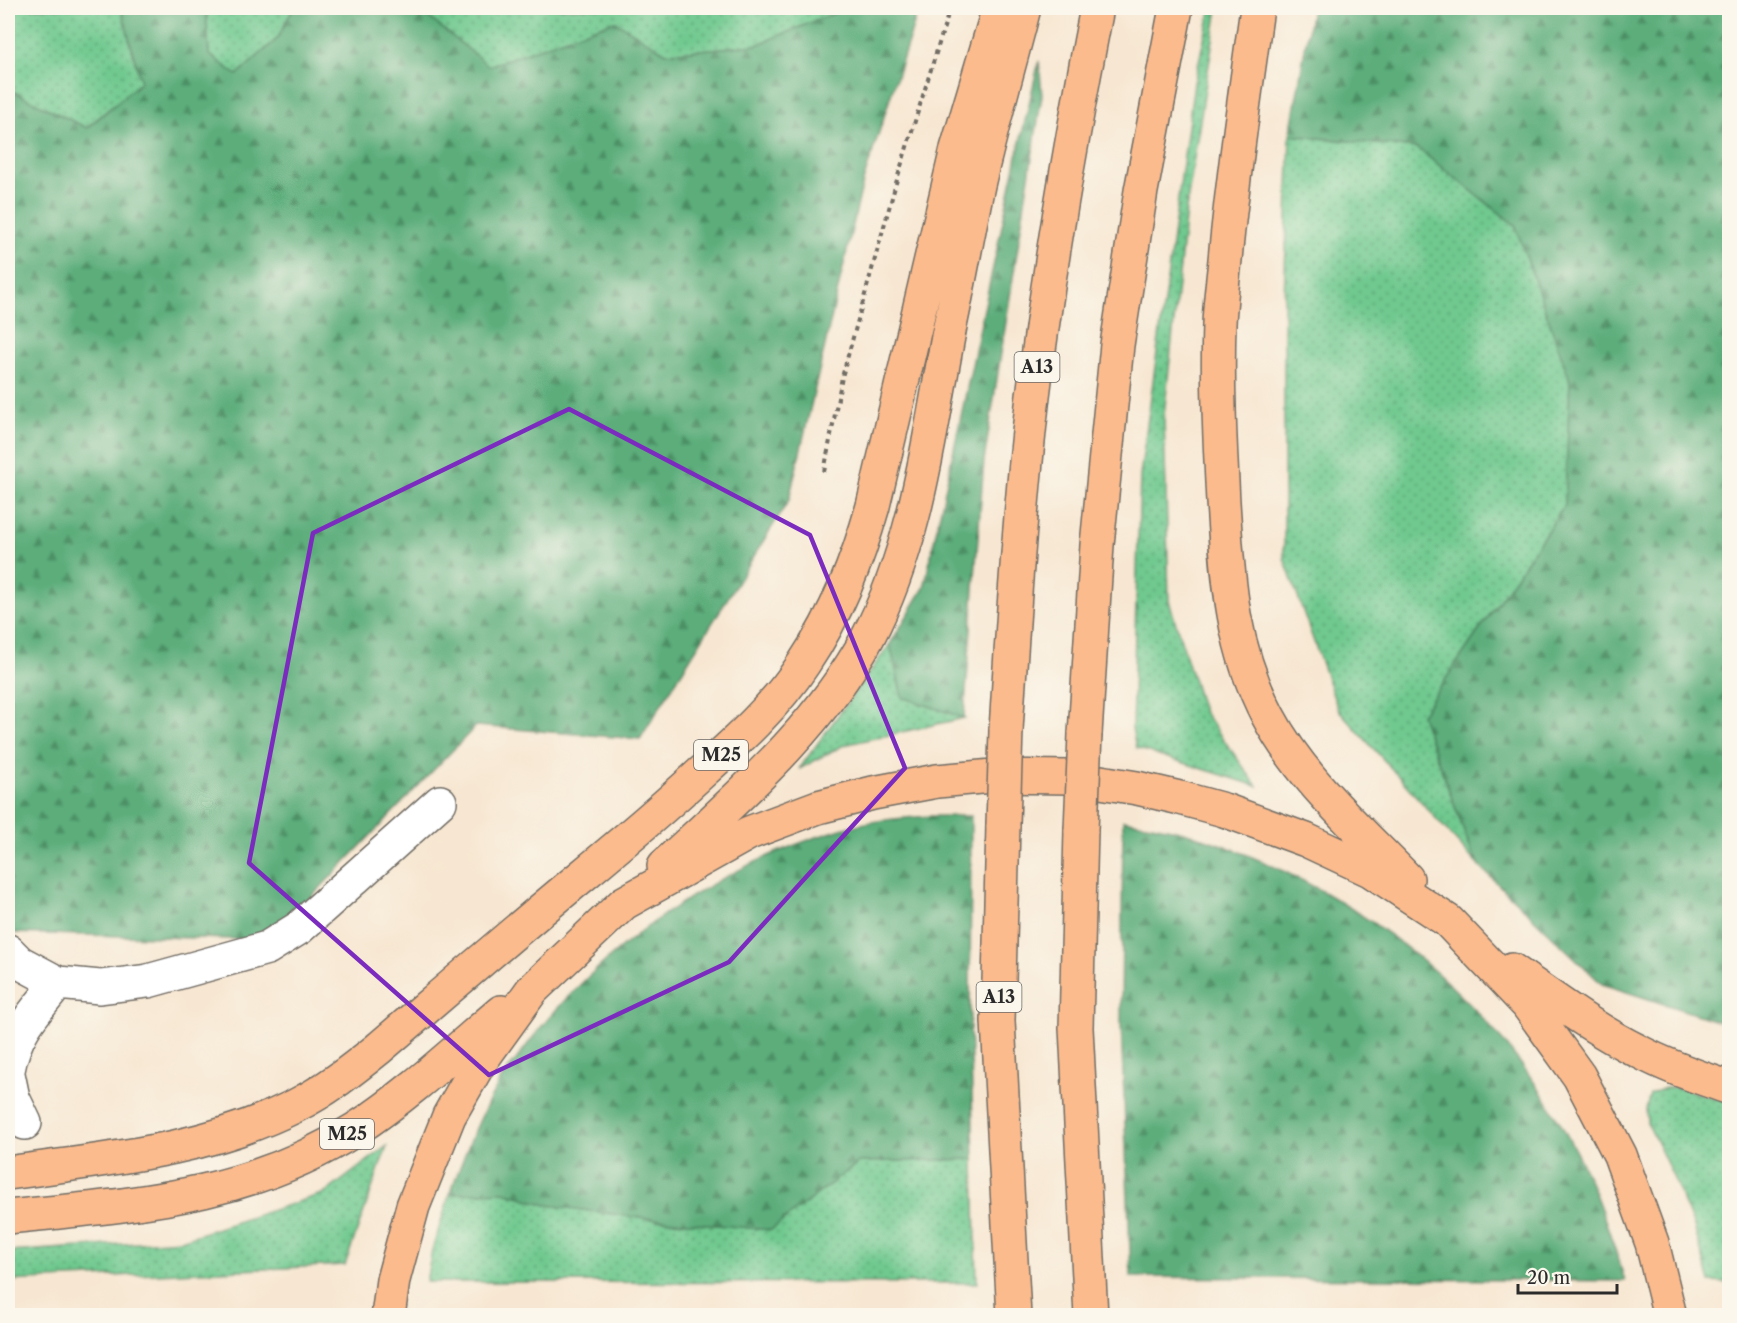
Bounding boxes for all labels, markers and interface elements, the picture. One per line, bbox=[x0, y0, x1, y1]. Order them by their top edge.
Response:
road number: A13 bbox=[1014, 352, 1060, 382]
road number: M25 bbox=[694, 740, 748, 770]
road number: A13 bbox=[976, 982, 1022, 1012]
road number: M25 bbox=[320, 1119, 374, 1149]
scale bar bbox=[1518, 1257, 1617, 1295]
text: 20 m bbox=[1527, 1267, 1571, 1289]

